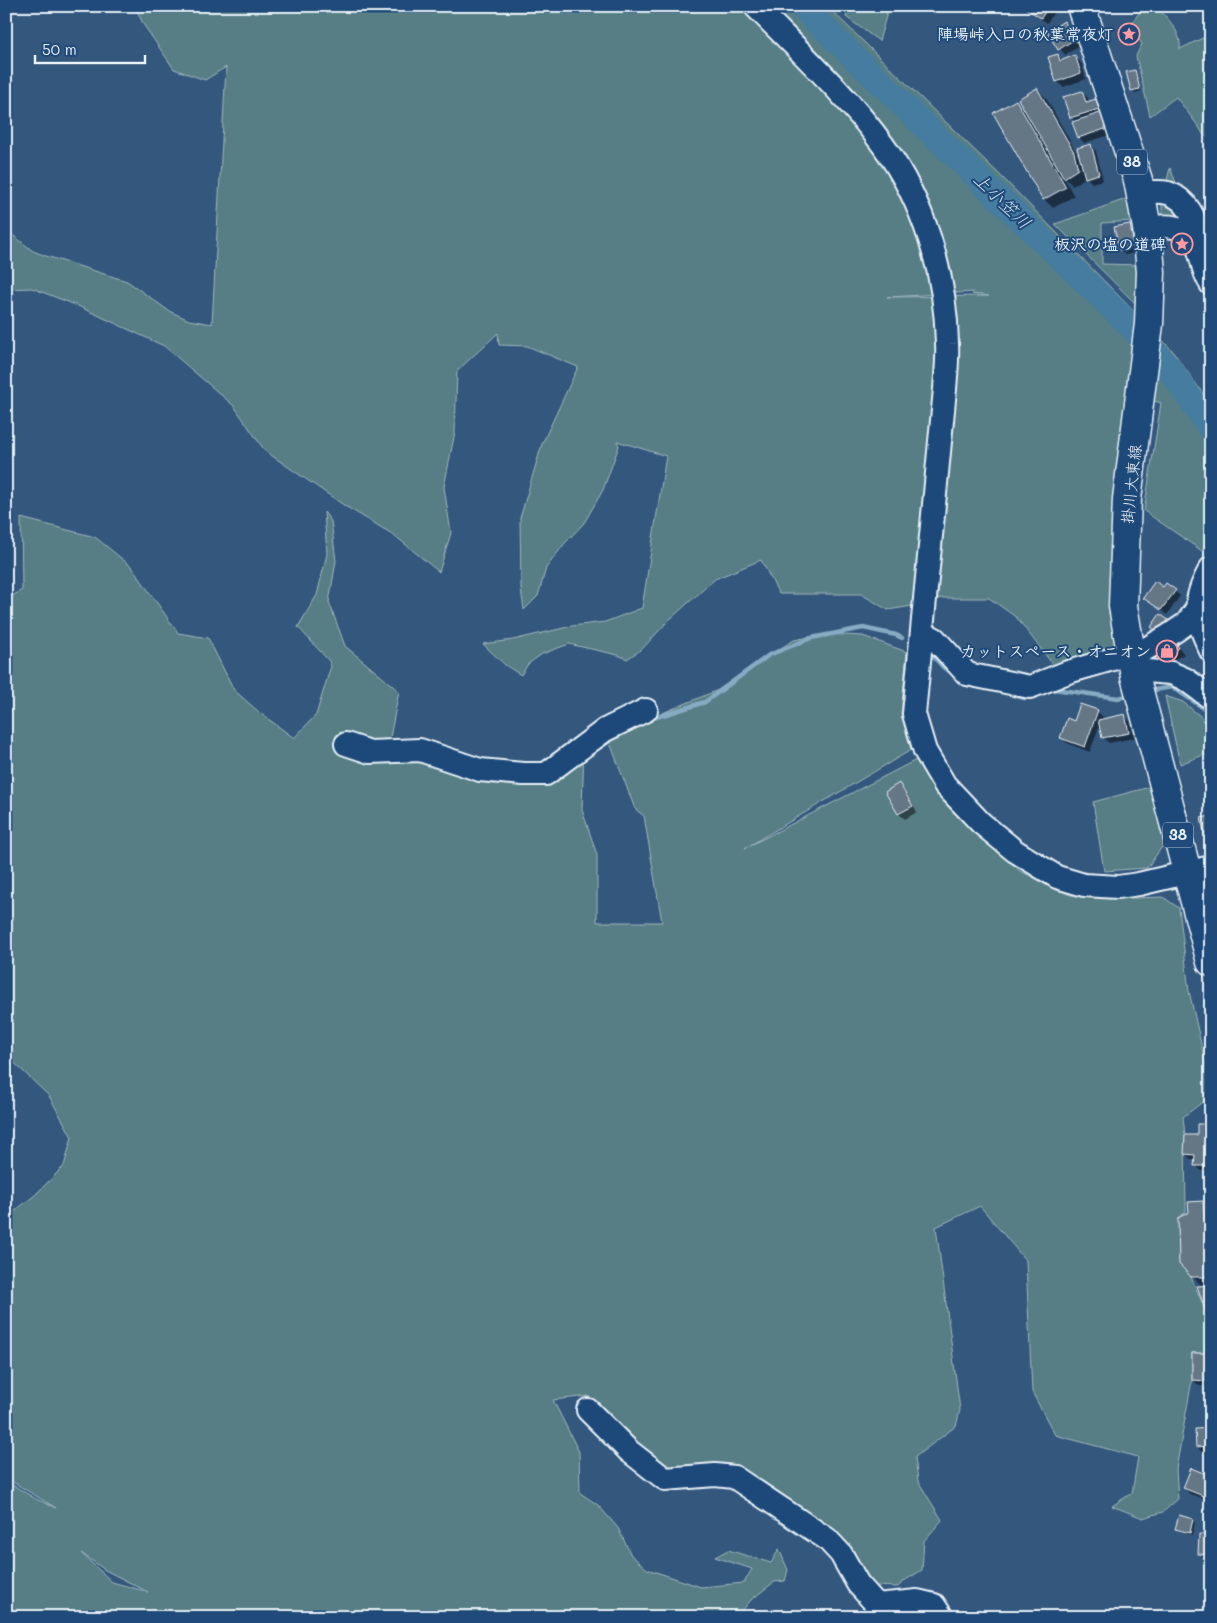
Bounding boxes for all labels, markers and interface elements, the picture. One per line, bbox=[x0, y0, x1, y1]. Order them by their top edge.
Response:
place icon: 陣場峠入口の秋葉常夜灯 bbox=[1117, 22, 1141, 46]
place label: 陣場峠入口の秋葉常夜灯 bbox=[937, 23, 1113, 44]
scale bar bbox=[35, 32, 145, 64]
text: 50 m bbox=[42, 39, 77, 59]
road number: 38 bbox=[1117, 150, 1147, 174]
water label: 上小笠川 bbox=[968, 167, 1037, 234]
place icon: 板沢の塩の道碑 bbox=[1170, 232, 1194, 256]
place label: 板沢の塩の道碑 bbox=[1054, 233, 1166, 254]
street label: 掛川大東線 bbox=[1116, 443, 1145, 525]
shop icon: カットスペース・オニオン bbox=[1155, 639, 1179, 663]
place label: カットスペース・オニオン bbox=[960, 640, 1151, 661]
road number: 38 bbox=[1163, 822, 1193, 848]

